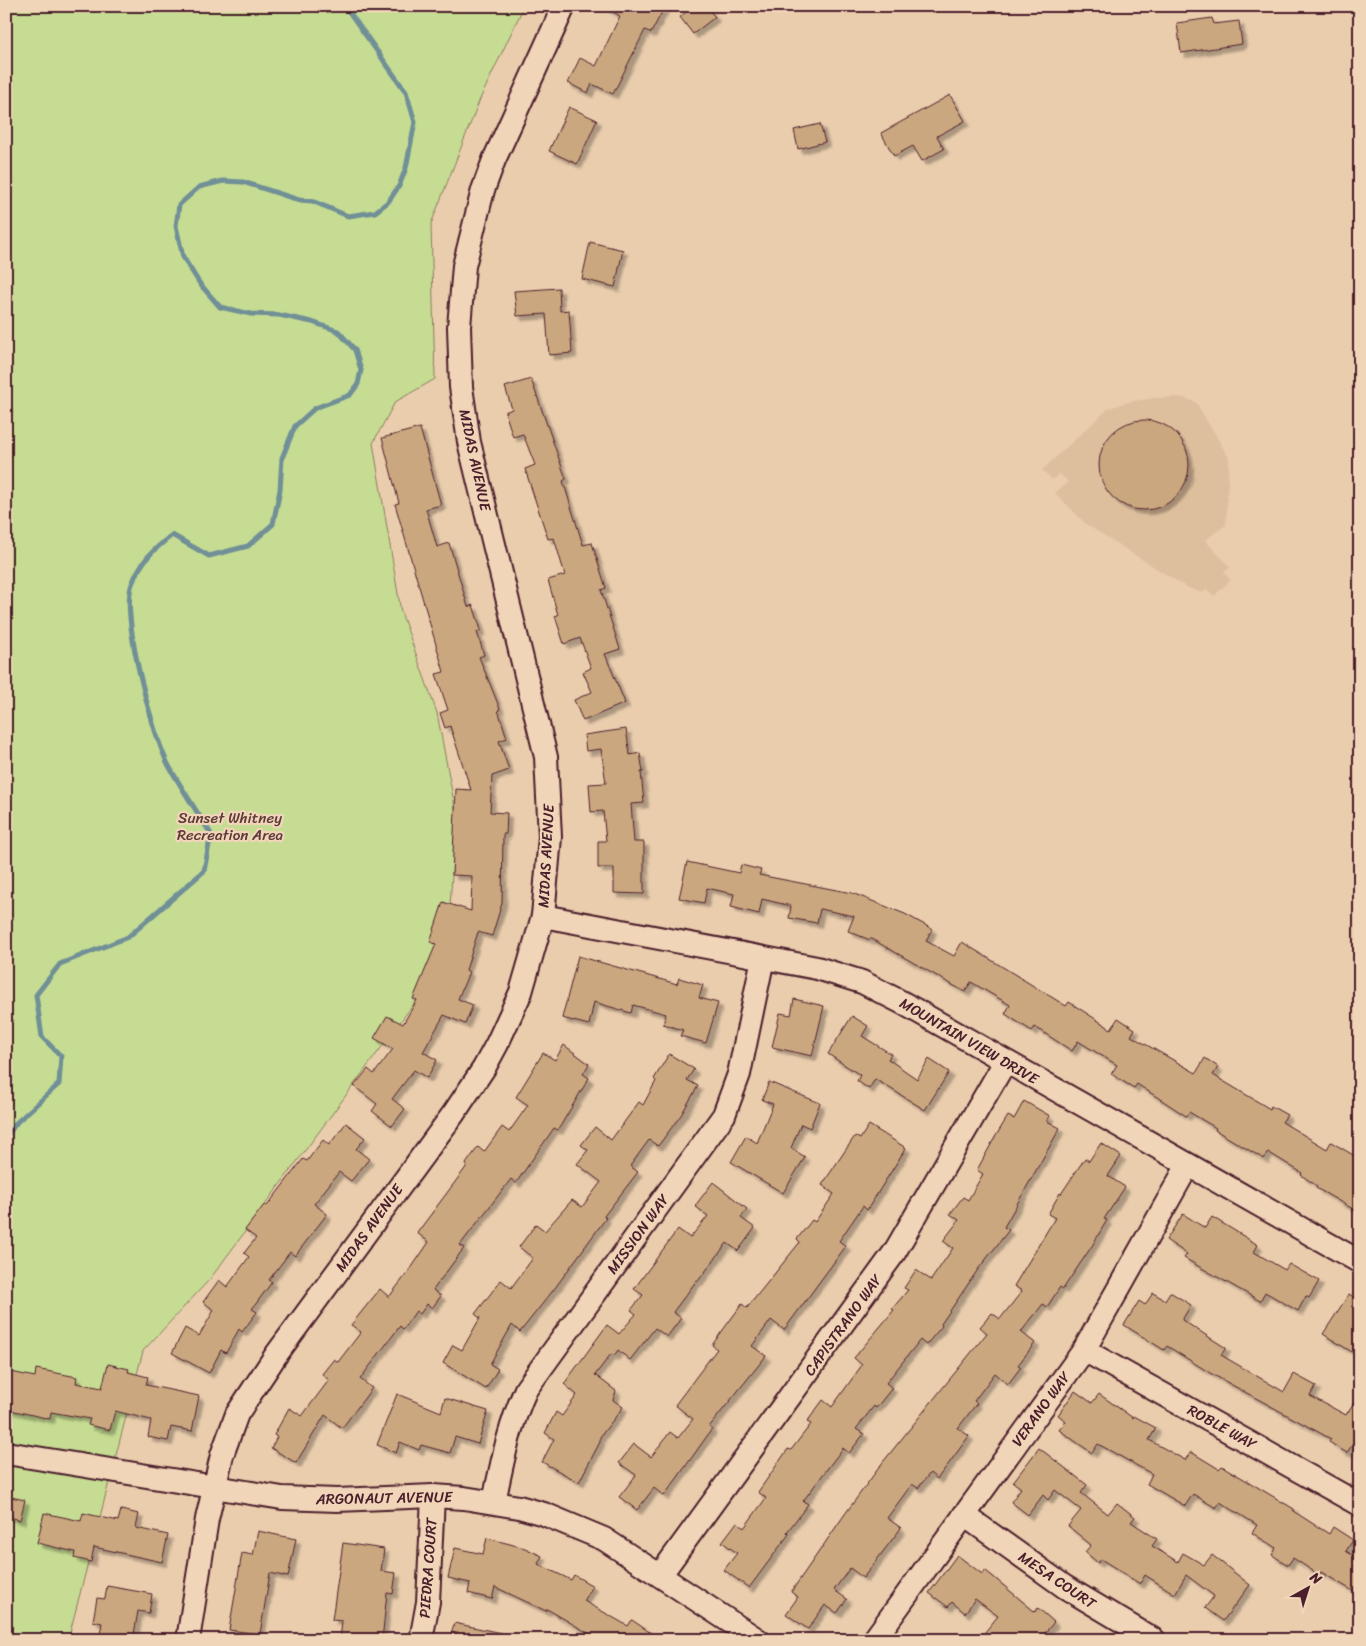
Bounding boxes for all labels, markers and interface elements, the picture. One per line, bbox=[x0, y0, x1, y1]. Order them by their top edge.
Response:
street label: MIDAS AVENUE bbox=[452, 407, 499, 515]
street label: MIDAS AVENUE bbox=[530, 802, 562, 908]
park label: Sunset Whitney Recreation Area bbox=[177, 805, 284, 848]
street label: MOUNTAIN VIEW DRIVE bbox=[895, 991, 1045, 1092]
street label: MIDAS AVENUE bbox=[328, 1177, 411, 1277]
street label: MISSION WAY bbox=[600, 1188, 677, 1280]
street label: CAPISTRANO WAY bbox=[797, 1268, 889, 1381]
street label: VERANO WAY bbox=[1005, 1365, 1078, 1452]
street label: ROBLE WAY bbox=[1182, 1397, 1262, 1457]
street label: ARGONAUT AVENUE bbox=[315, 1484, 454, 1512]
street label: PIEDRA COURT bbox=[412, 1515, 445, 1619]
street label: MESA COURT bbox=[1013, 1544, 1102, 1616]
north arrow bbox=[1284, 1564, 1334, 1614]
text: N bbox=[1303, 1565, 1328, 1591]

